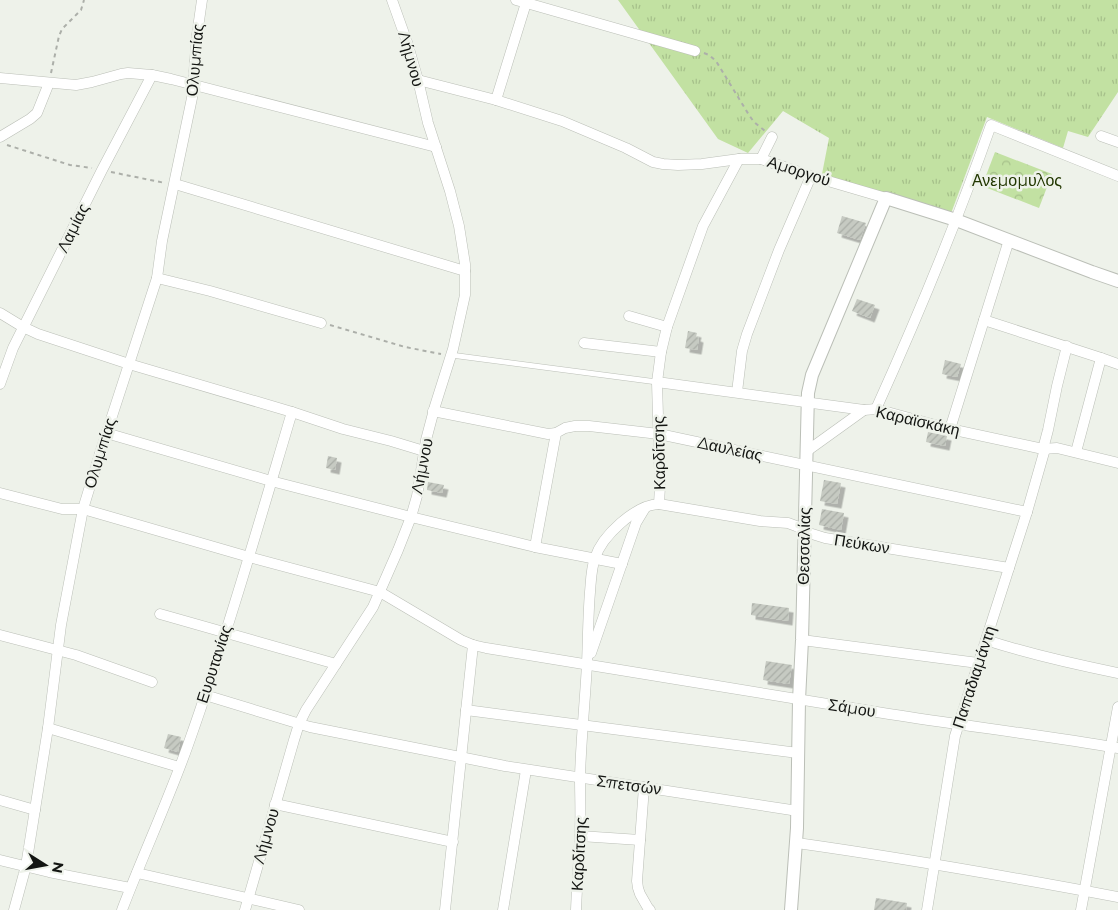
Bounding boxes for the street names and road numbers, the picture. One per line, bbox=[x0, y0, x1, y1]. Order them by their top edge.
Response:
street label: Ολυμπίας bbox=[182, 23, 208, 97]
street label: Λήμνου bbox=[394, 29, 428, 89]
street label: Αμοργού bbox=[765, 152, 833, 190]
street label: Λαμίας bbox=[53, 200, 93, 255]
street label: Καραϊσκάκη bbox=[874, 402, 962, 440]
street label: Ολυμπίας bbox=[80, 415, 120, 491]
street label: Καρδίτσης bbox=[649, 416, 669, 490]
street label: Δαυλείας bbox=[696, 433, 764, 465]
street label: Λήμνου bbox=[407, 436, 437, 496]
street label: Θεσσαλίας bbox=[794, 507, 814, 585]
street label: Πεύκων bbox=[833, 530, 891, 558]
street label: Ευρυτανίας bbox=[192, 622, 236, 706]
street label: Παπαδιαμάντη bbox=[948, 623, 1000, 731]
street label: Σάμου bbox=[827, 695, 877, 721]
street label: Σπετσών bbox=[595, 771, 663, 799]
street label: Λήμνου bbox=[249, 806, 283, 866]
street label: Καρδίτσης bbox=[568, 816, 590, 891]

